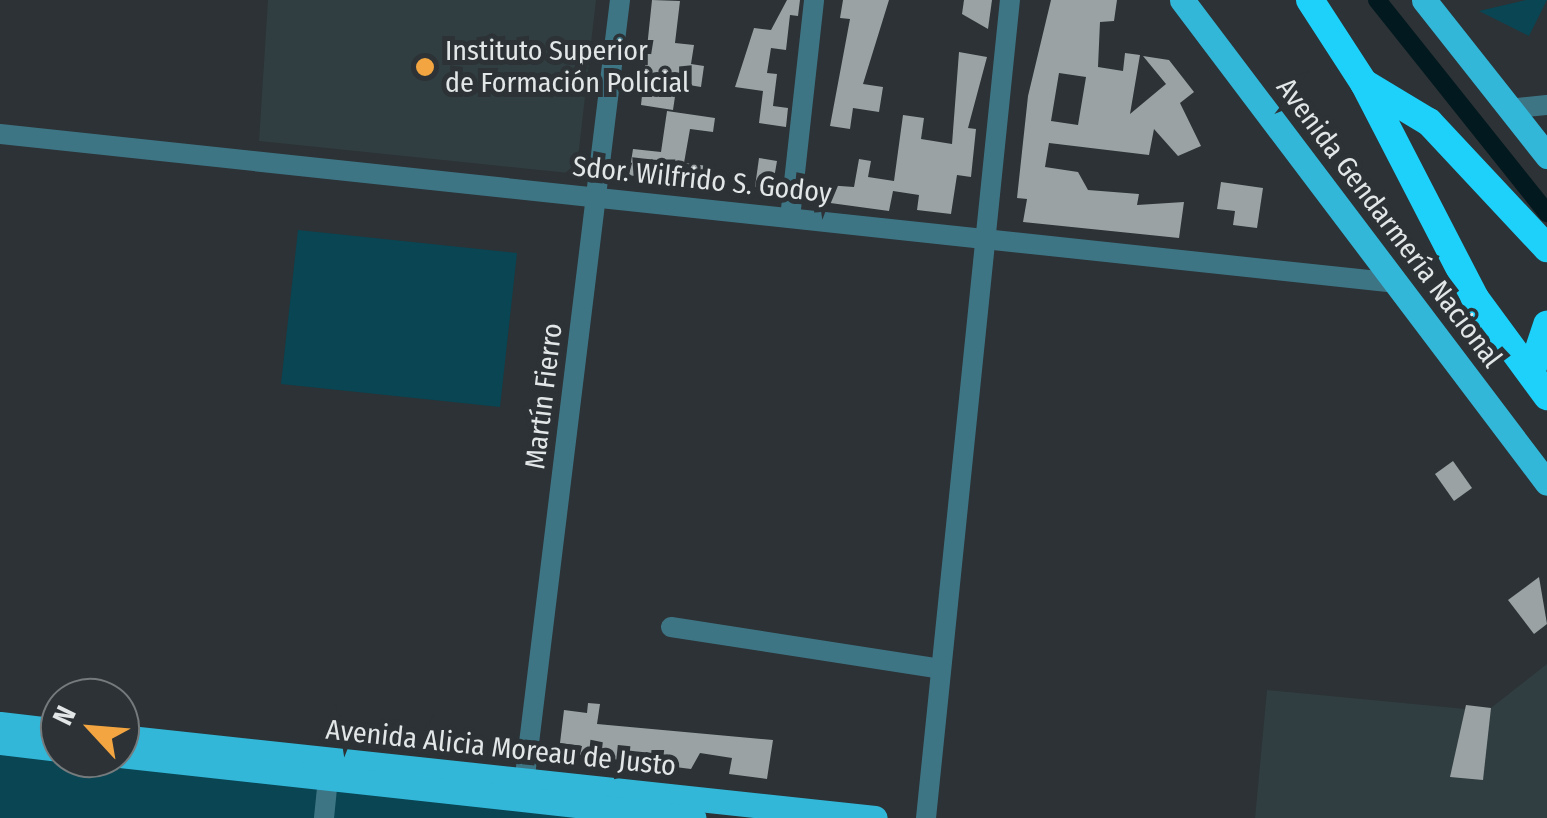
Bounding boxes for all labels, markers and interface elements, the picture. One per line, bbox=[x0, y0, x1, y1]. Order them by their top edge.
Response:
place label: Instituto Superior de Formación Policial bbox=[445, 34, 689, 100]
marker: Instituto Superior de Formación Policial bbox=[414, 56, 436, 78]
street label: Avenida Gendarmería Nacional bbox=[1269, 72, 1509, 374]
street label: Sdor. Wilfrido S. Godoy bbox=[571, 150, 833, 210]
street label: Martín Fierro bbox=[518, 321, 570, 471]
north arrow bbox=[40, 678, 140, 778]
text: N bbox=[46, 701, 83, 730]
street label: Avenida Alicia Moreau de Justo bbox=[324, 713, 678, 783]

